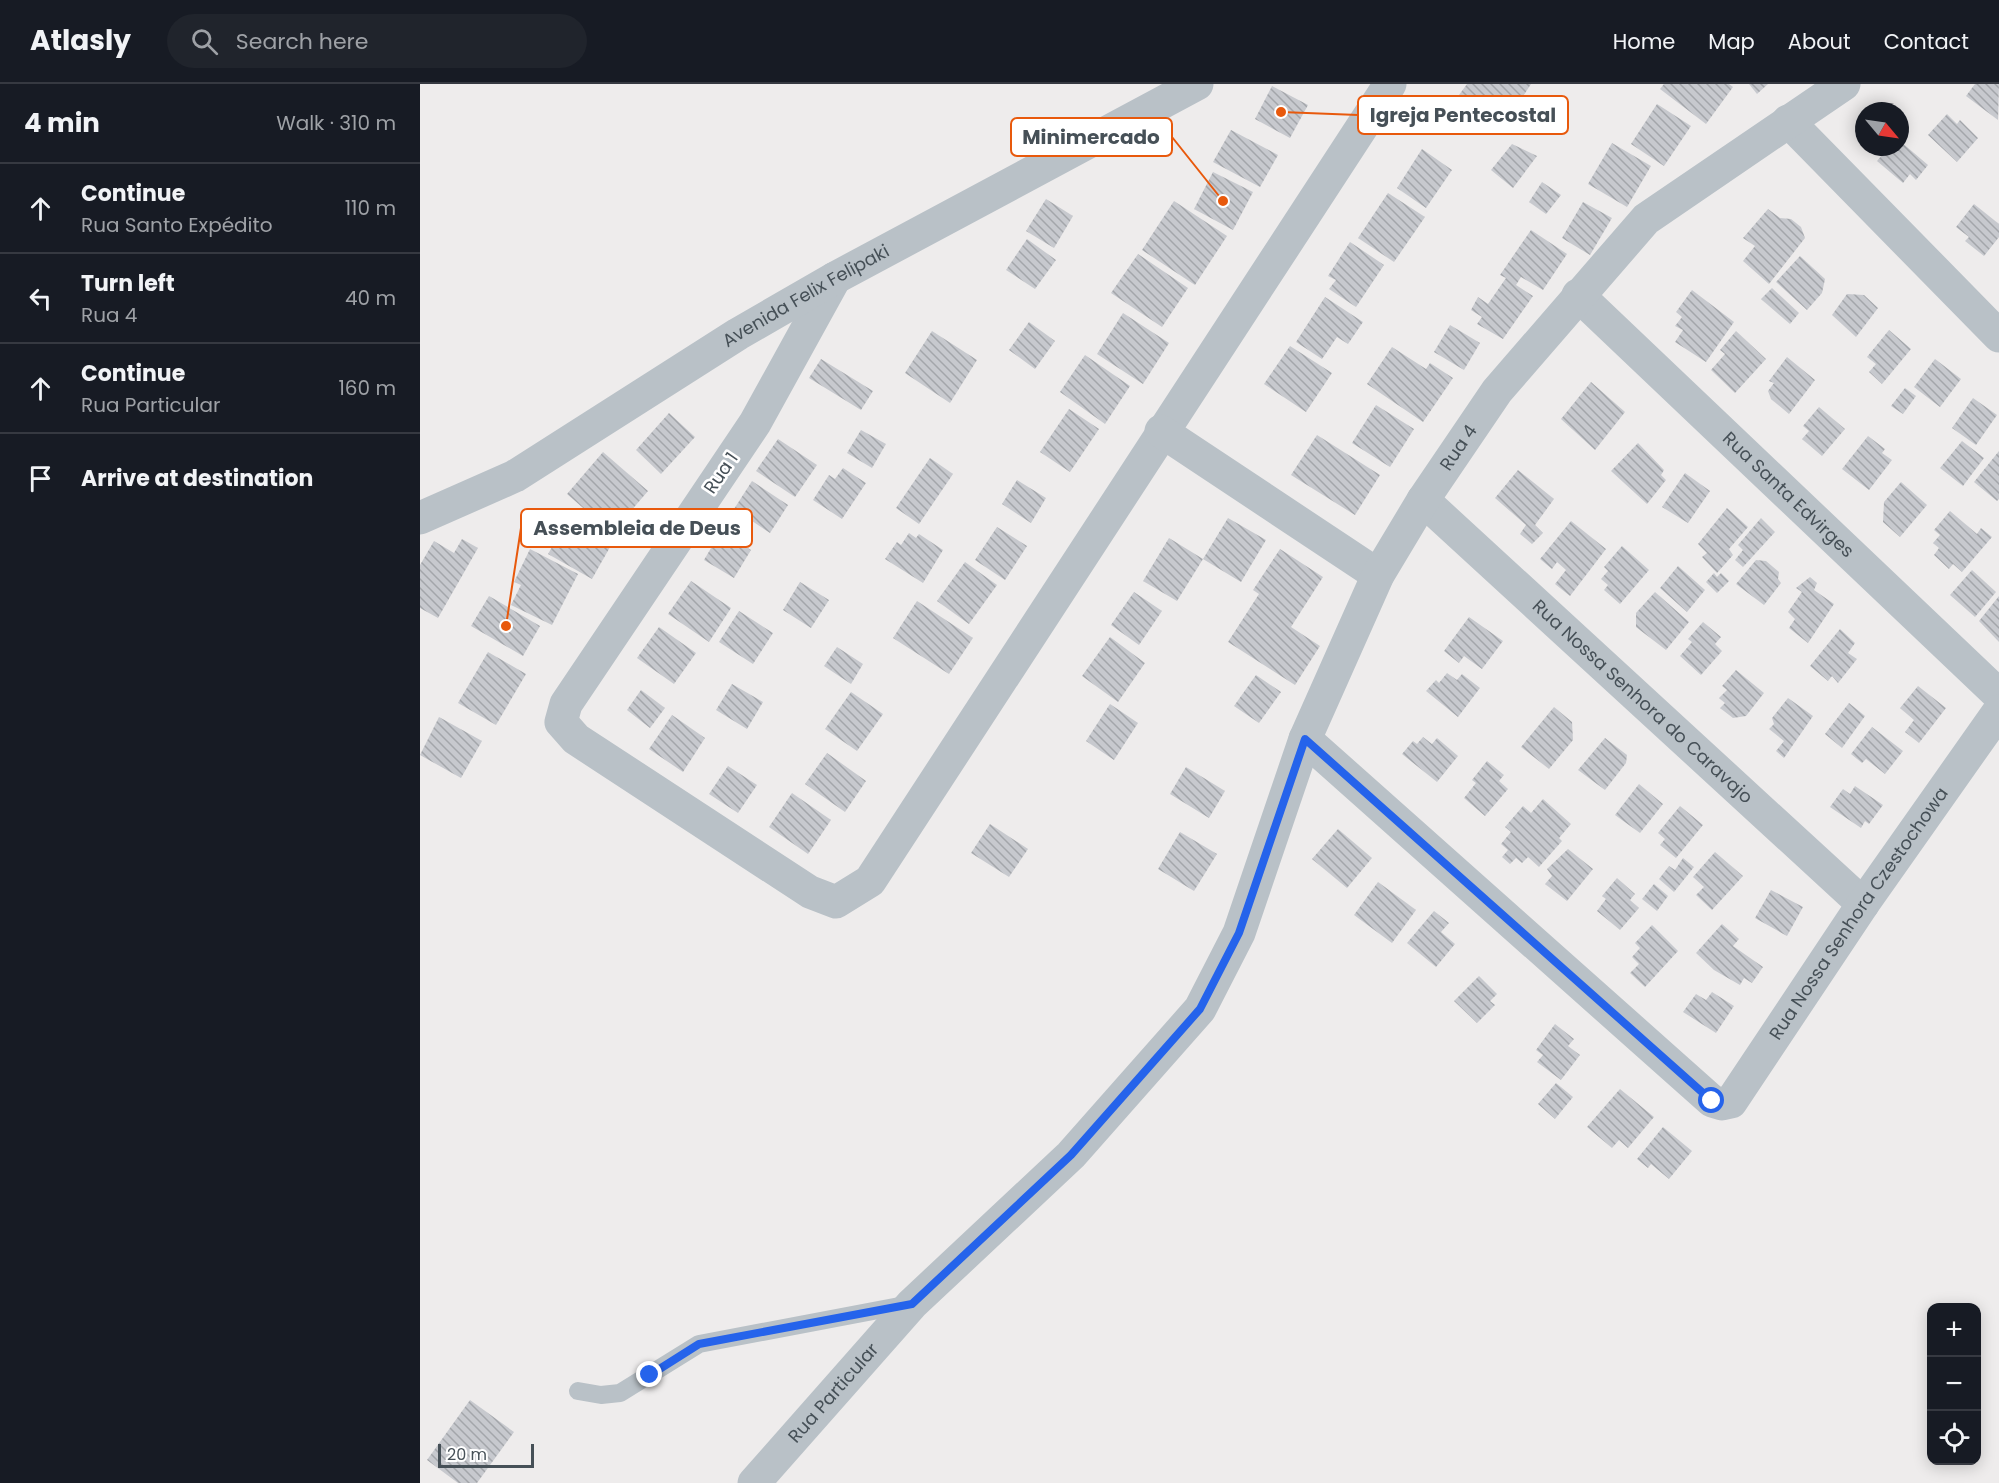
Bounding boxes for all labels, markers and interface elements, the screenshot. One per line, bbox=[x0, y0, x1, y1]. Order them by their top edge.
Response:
search box bbox=[167, 14, 587, 68]
text: Atlasly bbox=[30, 21, 131, 60]
icon: search bbox=[188, 25, 221, 58]
text: Search here bbox=[236, 26, 368, 57]
text: Home bbox=[1613, 27, 1675, 56]
text: Map bbox=[1708, 27, 1755, 56]
text: About bbox=[1788, 27, 1851, 56]
text: Contact bbox=[1884, 27, 1969, 56]
callout: Igreja Pentecostal bbox=[1358, 96, 1568, 134]
text: Igreja Pentecostal bbox=[1370, 101, 1556, 129]
north arrow bbox=[1855, 102, 1909, 156]
text: 4 min bbox=[24, 105, 100, 141]
text: Walk · 310 m bbox=[276, 109, 396, 137]
callout: Minimercado bbox=[1011, 118, 1172, 156]
text: Minimercado bbox=[1022, 123, 1160, 151]
text: Continue bbox=[81, 178, 185, 209]
icon: ahead bbox=[24, 192, 57, 225]
text: 110 m bbox=[345, 194, 396, 222]
text: Rua Santo Expédito bbox=[81, 211, 273, 239]
street label: Avenida Felix Felipaki bbox=[717, 238, 893, 353]
text: Turn left bbox=[81, 268, 175, 299]
icon: left bbox=[24, 282, 57, 315]
text: 40 m bbox=[345, 284, 396, 312]
text: Rua 4 bbox=[81, 301, 137, 329]
text: Continue bbox=[81, 358, 185, 389]
icon: ahead bbox=[24, 372, 57, 405]
text: 160 m bbox=[338, 374, 396, 402]
text: Rua Particular bbox=[81, 391, 220, 419]
street label: Rua 4 bbox=[1433, 419, 1483, 475]
street label: Rua Santa Edvirges bbox=[1717, 426, 1860, 563]
street label: Rua 1 bbox=[698, 447, 744, 498]
icon: arrive bbox=[24, 462, 57, 495]
text: Arrive at destination bbox=[81, 463, 313, 494]
callout: Assembleia de Deus bbox=[521, 509, 752, 547]
text: Assembleia de Deus bbox=[533, 514, 741, 542]
street label: Rua Nossa Senhora do Caravajo bbox=[1527, 593, 1759, 809]
street label: Rua Nossa Senhora Czestochowa bbox=[1763, 782, 1954, 1045]
route start bbox=[1698, 1087, 1724, 1113]
map controls bbox=[1927, 1303, 1981, 1465]
button: + bbox=[1927, 1303, 1981, 1357]
street label: Rua Particular bbox=[782, 1337, 884, 1448]
button: − bbox=[1927, 1357, 1981, 1411]
route end bbox=[636, 1361, 662, 1387]
button: locate bbox=[1927, 1411, 1981, 1465]
scale bar bbox=[438, 1441, 534, 1468]
text: 20 m bbox=[447, 1443, 487, 1466]

